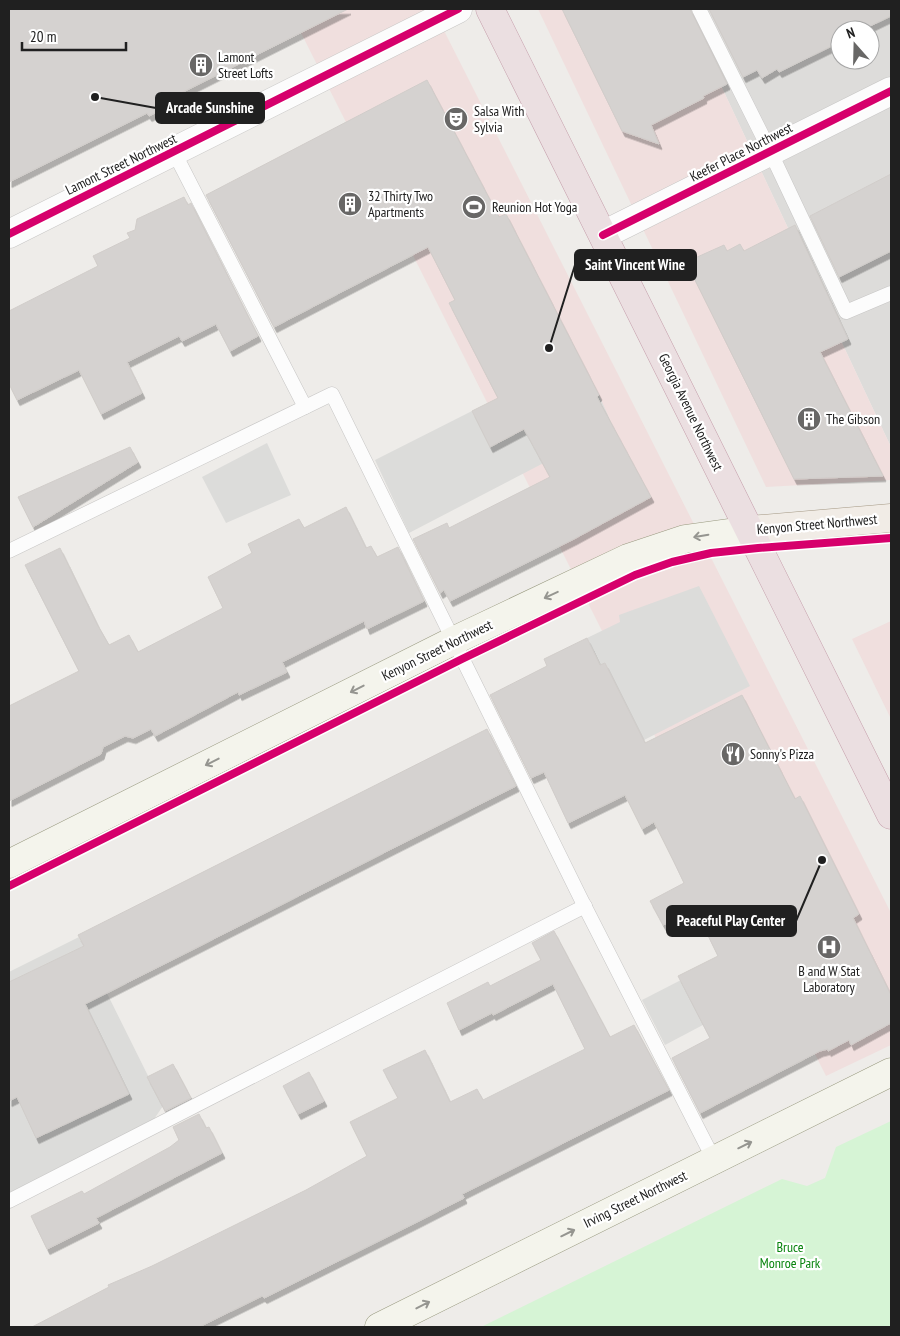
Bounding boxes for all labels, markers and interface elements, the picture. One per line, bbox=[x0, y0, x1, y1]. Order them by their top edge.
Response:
scale bar bbox=[22, 20, 126, 52]
north arrow bbox=[830, 20, 880, 70]
text: N bbox=[844, 23, 857, 43]
text: 20 m bbox=[30, 27, 56, 46]
place label: Lamont Street Lofts bbox=[218, 48, 273, 82]
building icon: Lamont Street Lofts bbox=[188, 52, 214, 78]
callout: Arcade Sunshine bbox=[156, 93, 264, 123]
text: Arcade Sunshine bbox=[165, 98, 254, 117]
place label: Salsa With Sylvia bbox=[474, 102, 524, 136]
theatre icon: Salsa With Sylvia bbox=[443, 106, 469, 132]
street label: Keefer Place Northwest bbox=[687, 118, 795, 186]
street label: Lamont Street Northwest bbox=[62, 129, 180, 199]
place label: 32 Thirty Two Apartments bbox=[368, 187, 433, 221]
building icon: 32 Thirty Two Apartments bbox=[337, 191, 363, 217]
sports icon: Reunion Hot Yoga bbox=[461, 194, 487, 220]
place label: Reunion Hot Yoga bbox=[492, 198, 577, 216]
callout: Saint Vincent Wine bbox=[575, 250, 696, 280]
text: Saint Vincent Wine bbox=[585, 255, 685, 274]
street label: Georgia Avenue Northwest bbox=[655, 350, 727, 474]
building icon: The Gibson bbox=[796, 406, 822, 432]
place label: The Gibson bbox=[826, 410, 880, 428]
street label: Kenyon Street Northwest bbox=[756, 510, 878, 538]
one-way arrow bbox=[694, 531, 710, 541]
one-way arrow bbox=[544, 591, 559, 600]
street label: Kenyon Street Northwest bbox=[379, 615, 495, 685]
one-way arrow bbox=[350, 684, 365, 694]
restaurant icon: Sonny's Pizza bbox=[720, 741, 746, 767]
place label: Sonny's Pizza bbox=[750, 745, 814, 763]
one-way arrow bbox=[205, 758, 220, 767]
callout: Peaceful Play Center bbox=[667, 906, 796, 936]
text: Peaceful Play Center bbox=[677, 911, 786, 930]
hospital icon: B and W Stat Laboratory bbox=[816, 934, 842, 960]
place label: B and W Stat Laboratory bbox=[798, 962, 860, 996]
one-way arrow bbox=[737, 1140, 752, 1149]
street label: Irving Street Northwest bbox=[580, 1166, 690, 1232]
one-way arrow bbox=[560, 1228, 575, 1237]
park label: Bruce Monroe Park bbox=[760, 1238, 821, 1272]
one-way arrow bbox=[415, 1300, 430, 1310]

